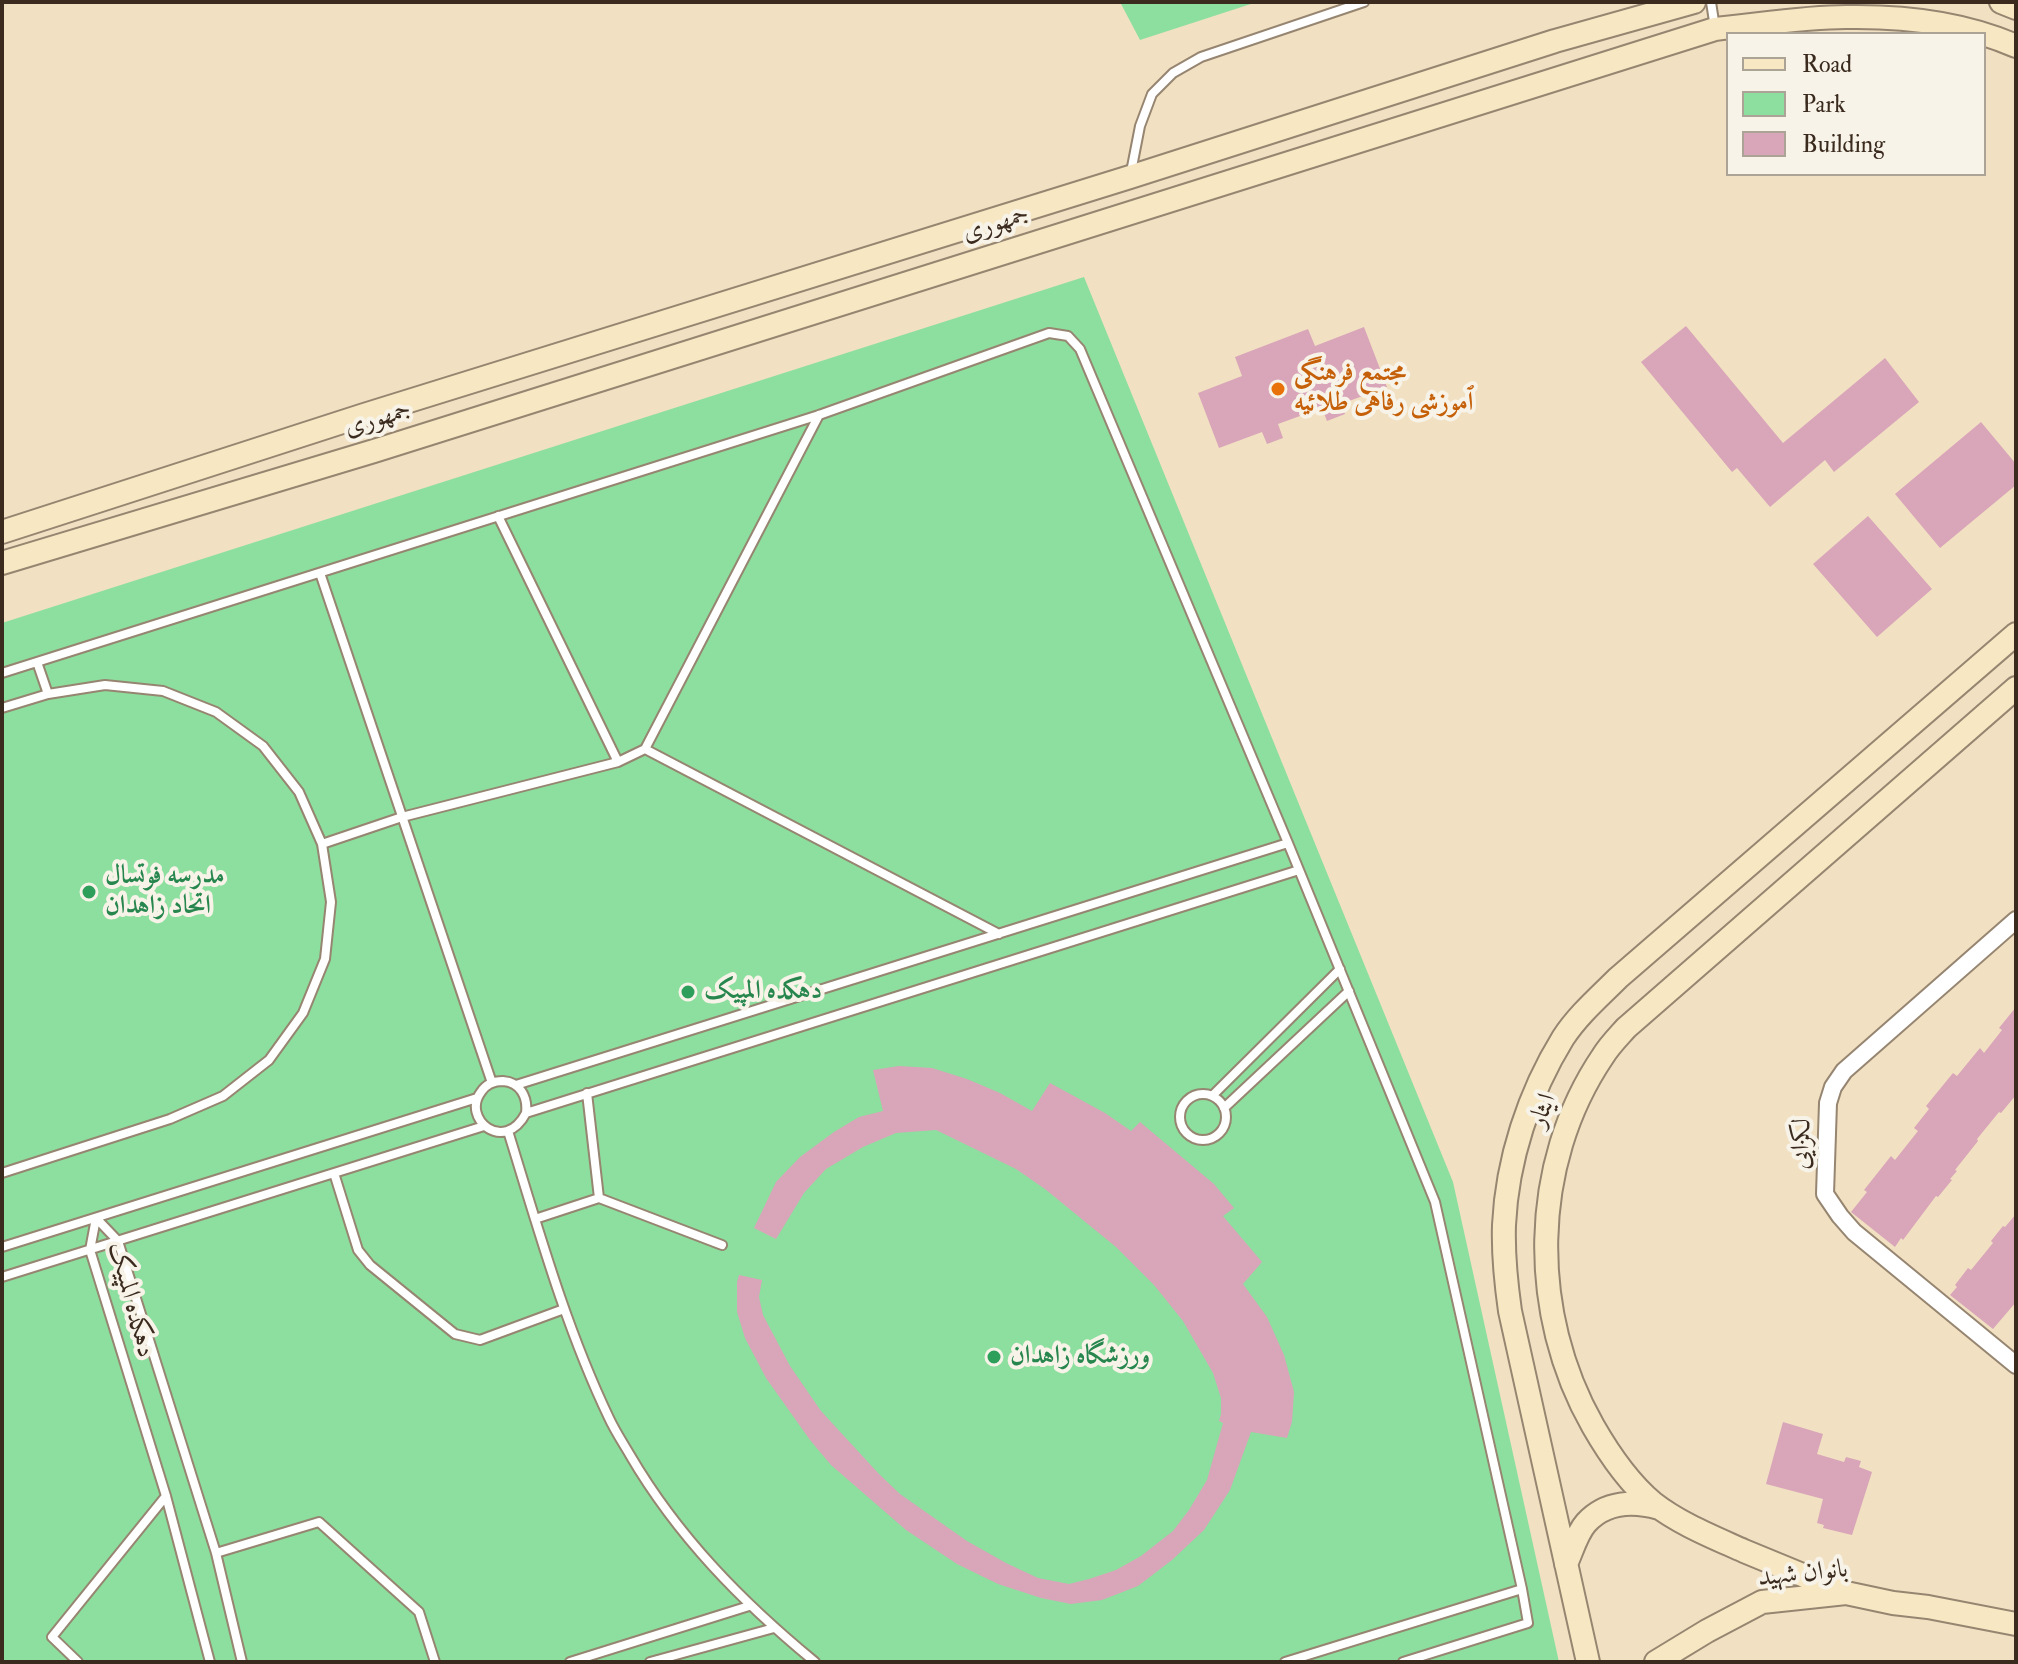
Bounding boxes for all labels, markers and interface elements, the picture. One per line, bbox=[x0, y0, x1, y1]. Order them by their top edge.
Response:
legend bbox=[1726, 32, 1986, 176]
text: Road bbox=[1802, 49, 1852, 80]
text: Park bbox=[1802, 89, 1846, 120]
text: Building bbox=[1802, 129, 1885, 160]
street label: جمهوری bbox=[959, 200, 1033, 250]
place label: مجتمع فرهنگی ٱموزشی رفاهی طلائیه bbox=[1294, 358, 1473, 420]
marker: مجتمع فرهنگی ٱموزشی رفاهی طلائیه bbox=[1269, 380, 1287, 398]
street label: جمهوری bbox=[341, 395, 415, 445]
place label: مدرسه فوتسال اتحاد زاهدان bbox=[105, 861, 225, 922]
marker: مدرسه فوتسال اتحاد زاهدان bbox=[80, 883, 98, 901]
place label: دهکده المپیک bbox=[704, 976, 822, 1008]
marker: دهکده المپیک bbox=[679, 983, 697, 1001]
street label: ایثار bbox=[1523, 1090, 1565, 1132]
street label: لکزایی bbox=[1787, 1118, 1819, 1170]
street label: دهکده المپیک bbox=[100, 1239, 160, 1361]
place label: ورزشگاه زاهدان bbox=[1010, 1341, 1150, 1373]
marker: ورزشگاه زاهدان bbox=[985, 1348, 1003, 1366]
street label: بانوان شهید bbox=[1756, 1555, 1850, 1595]

